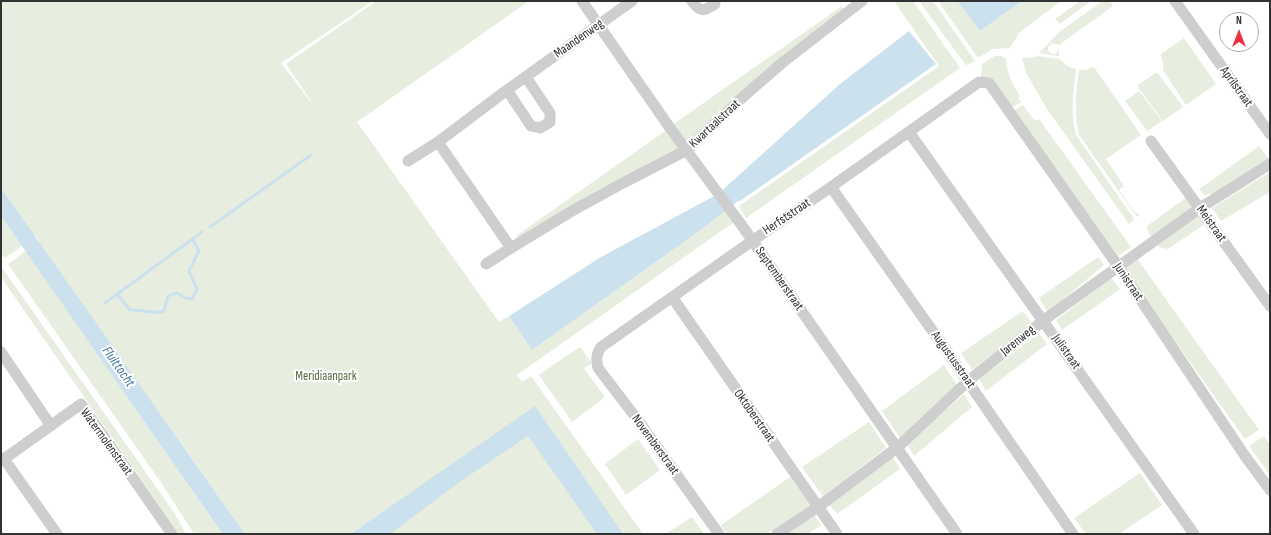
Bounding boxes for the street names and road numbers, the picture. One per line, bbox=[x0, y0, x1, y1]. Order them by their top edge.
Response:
street label: Maandenweg bbox=[551, 16, 607, 62]
street label: Aprilstraat bbox=[1216, 64, 1256, 110]
street label: Kwartaalstraat bbox=[686, 96, 744, 152]
street label: Herfststraat bbox=[760, 195, 814, 239]
street label: Meistraat bbox=[1192, 203, 1230, 245]
street label: Septemberstraat bbox=[751, 244, 807, 314]
street label: Junistraat bbox=[1110, 260, 1146, 304]
street label: Jarenweg bbox=[998, 322, 1038, 360]
street label: Augustusstraat bbox=[928, 328, 978, 392]
street label: Julistraat bbox=[1048, 331, 1084, 373]
street label: Oktoberstraat bbox=[730, 387, 778, 445]
street label: Watermolenstraat bbox=[76, 405, 136, 479]
street label: Novemberstraat bbox=[628, 412, 682, 478]

